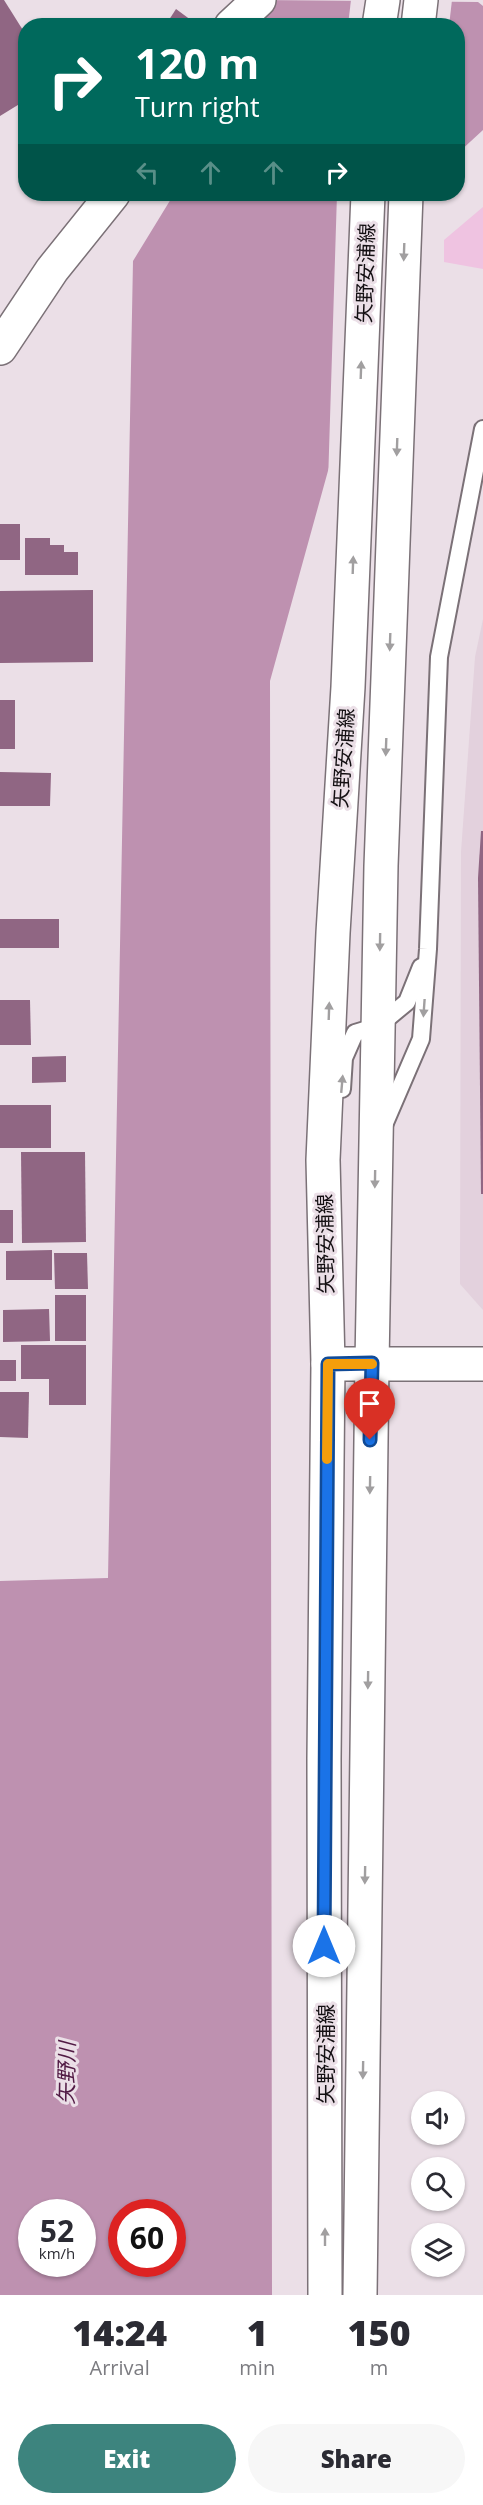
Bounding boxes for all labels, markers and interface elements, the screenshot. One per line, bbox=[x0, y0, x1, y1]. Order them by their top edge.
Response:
text: 120 m bbox=[135, 34, 259, 91]
icon: right bbox=[36, 42, 114, 120]
text: Turn right bbox=[135, 88, 260, 125]
icon: left bbox=[131, 156, 164, 189]
icon: ahead bbox=[194, 156, 227, 189]
icon: ahead bbox=[257, 156, 290, 189]
icon: right bbox=[320, 156, 353, 189]
street label: 矢野安浦線 bbox=[350, 223, 380, 323]
one-way arrow bbox=[400, 242, 409, 261]
one-way arrow bbox=[356, 361, 366, 380]
one-way arrow bbox=[393, 437, 402, 456]
one-way arrow bbox=[348, 556, 357, 575]
one-way arrow bbox=[386, 632, 395, 651]
street label: 矢野安浦線 bbox=[326, 707, 360, 809]
one-way arrow bbox=[381, 738, 391, 757]
one-way arrow bbox=[375, 933, 384, 952]
one-way arrow bbox=[419, 998, 428, 1017]
one-way arrow bbox=[325, 1002, 334, 1021]
one-way arrow bbox=[337, 1074, 347, 1093]
one-way arrow bbox=[370, 1170, 380, 1189]
street label: 矢野安浦線 bbox=[311, 1194, 339, 1294]
pin bbox=[344, 1378, 395, 1440]
icon: arrive bbox=[353, 1387, 386, 1420]
one-way arrow bbox=[365, 1475, 375, 1494]
one-way arrow bbox=[363, 1670, 372, 1689]
one-way arrow bbox=[360, 1865, 370, 1884]
position arrow bbox=[292, 1914, 356, 1978]
street label: 矢野安浦線 bbox=[312, 2004, 339, 2104]
water label: 矢野川 bbox=[51, 2039, 81, 2105]
one-way arrow bbox=[358, 2060, 368, 2079]
map controls bbox=[411, 2091, 465, 2277]
button: sound bbox=[411, 2091, 465, 2145]
button: search bbox=[411, 2157, 465, 2211]
speed limit sign: 60 bbox=[108, 2199, 186, 2277]
text: 52 bbox=[40, 2210, 74, 2251]
button: layers bbox=[411, 2223, 465, 2277]
one-way arrow bbox=[320, 2227, 330, 2246]
text: km/h bbox=[39, 2243, 75, 2263]
text: 14:24 bbox=[72, 2308, 167, 2357]
text: 1 bbox=[247, 2308, 268, 2357]
text: 150 bbox=[347, 2308, 411, 2357]
text: Arrival bbox=[90, 2354, 150, 2381]
text: min bbox=[239, 2354, 275, 2381]
text: m bbox=[370, 2354, 388, 2381]
button: Exit bbox=[18, 2424, 236, 2493]
button: Share bbox=[248, 2424, 465, 2493]

